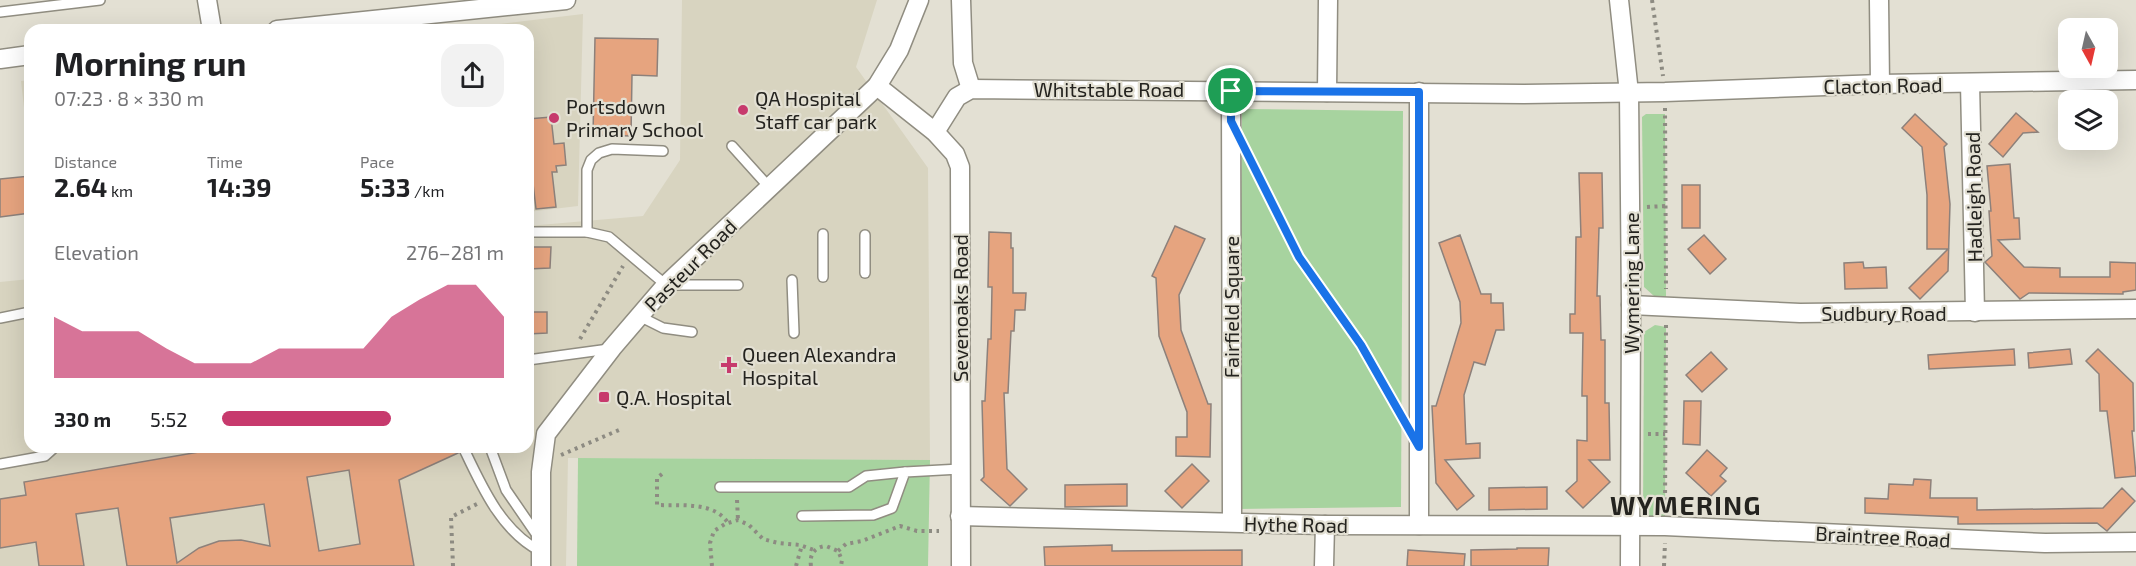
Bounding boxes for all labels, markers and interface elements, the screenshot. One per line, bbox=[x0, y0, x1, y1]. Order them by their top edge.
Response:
north arrow bbox=[2058, 18, 2118, 78]
map controls bbox=[2058, 18, 2118, 150]
text: Morning run bbox=[54, 43, 246, 83]
button: share bbox=[441, 44, 504, 107]
pin bbox=[1205, 65, 1256, 116]
street label: Clacton Road bbox=[1823, 72, 1943, 98]
icon: arrive bbox=[1214, 74, 1247, 107]
street label: Whitstable Road bbox=[1034, 77, 1184, 101]
text: 07:23 · 8 × 330 m bbox=[54, 86, 204, 110]
place label: QA Hospital Staff car park bbox=[755, 86, 877, 133]
button: layers bbox=[2058, 90, 2118, 150]
place label: Portsdown Primary School bbox=[566, 94, 703, 141]
marker: QA Hospital Staff car park bbox=[736, 103, 750, 117]
marker: Portsdown Primary School bbox=[547, 111, 561, 125]
street label: Hadleigh Road bbox=[1960, 131, 1986, 263]
text: Distance bbox=[54, 152, 117, 171]
text: Time bbox=[207, 152, 243, 171]
text: Pace bbox=[360, 152, 394, 171]
text: 2.64 bbox=[54, 171, 107, 202]
text: 14:39 bbox=[207, 171, 272, 202]
text: 5:33 bbox=[360, 171, 411, 202]
text: km bbox=[107, 181, 133, 200]
text: /km bbox=[411, 181, 445, 200]
street label: Wymering Lane bbox=[1619, 212, 1643, 354]
street label: Pasteur Road bbox=[639, 214, 741, 316]
street label: Sevenoaks Road bbox=[948, 234, 972, 382]
street label: Fairfield Square bbox=[1219, 236, 1243, 378]
text: Elevation bbox=[54, 240, 139, 264]
text: 276–281 m bbox=[406, 240, 504, 264]
street label: Sudbury Road bbox=[1821, 301, 1947, 325]
place label: Queen Alexandra Hospital bbox=[742, 342, 897, 389]
marker: Queen Alexandra Hospital bbox=[720, 356, 738, 374]
place label: Q.A. Hospital bbox=[616, 385, 731, 409]
marker: Q.A. Hospital bbox=[597, 390, 611, 404]
text: 330 m bbox=[54, 407, 111, 431]
text: 5:52 bbox=[150, 407, 187, 431]
district label: WYMERING bbox=[1610, 489, 1762, 520]
street label: Hythe Road bbox=[1244, 511, 1348, 537]
street label: Braintree Road bbox=[1815, 520, 1951, 552]

